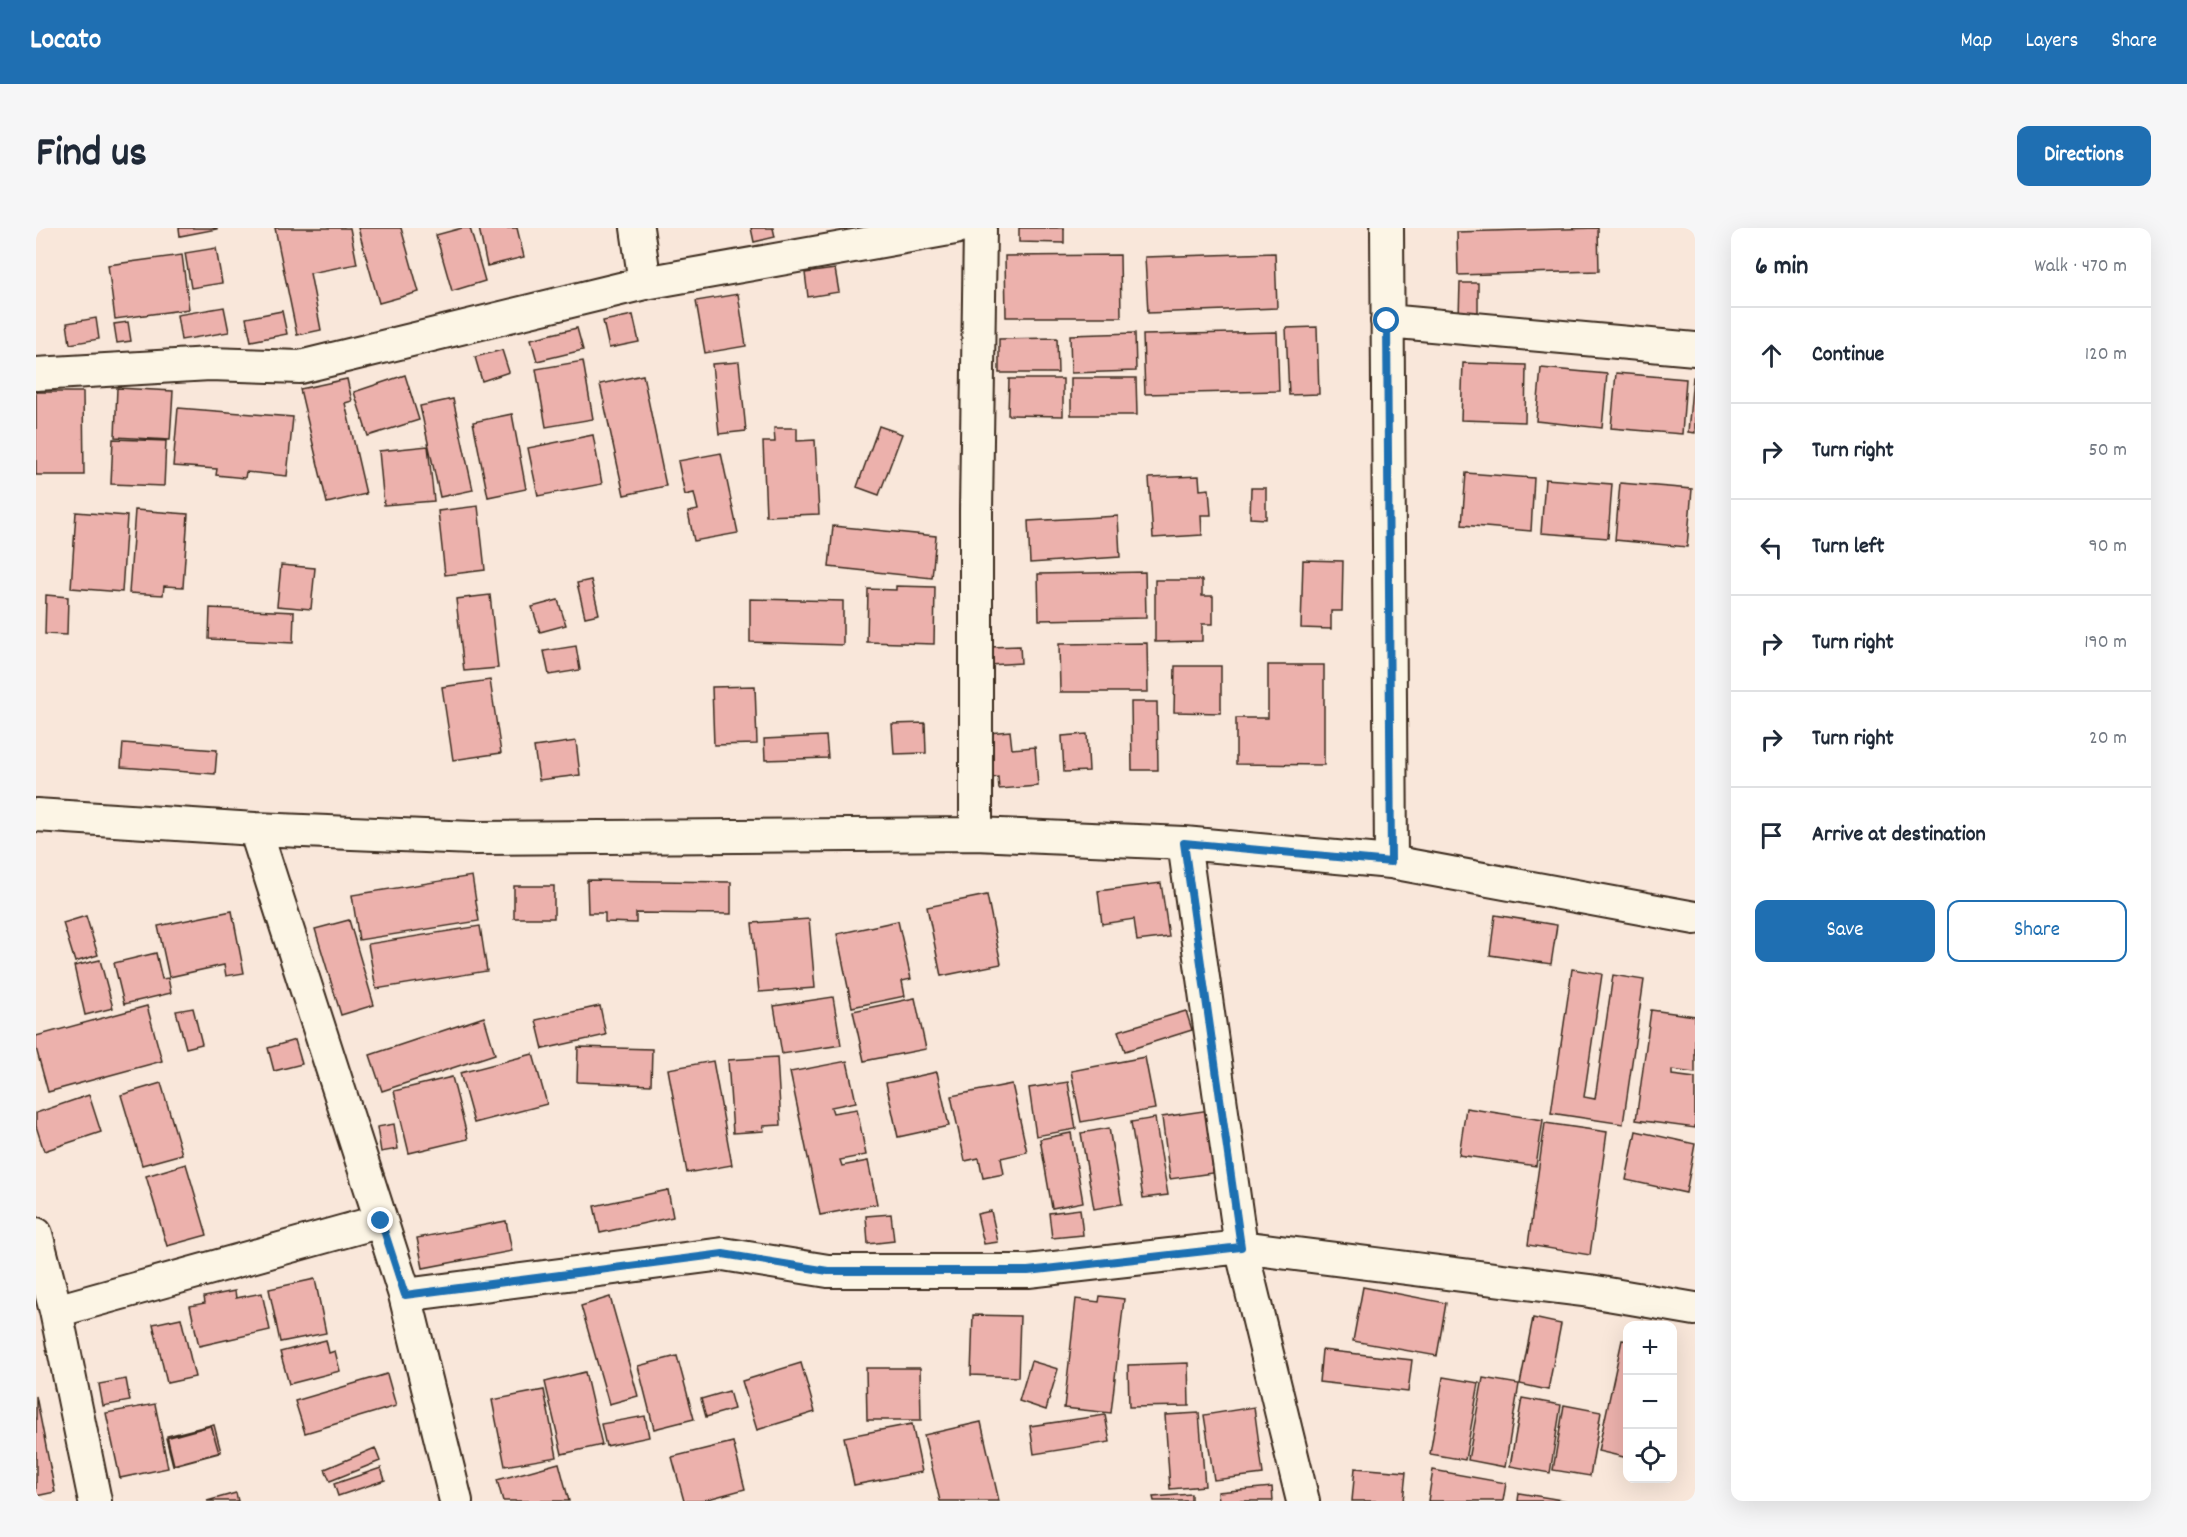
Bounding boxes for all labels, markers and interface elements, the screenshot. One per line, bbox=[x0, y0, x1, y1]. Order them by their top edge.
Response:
text: Locato bbox=[30, 22, 101, 62]
text: Map bbox=[1961, 27, 1992, 57]
text: Layers bbox=[2025, 27, 2078, 57]
text: Share bbox=[2111, 27, 2157, 57]
text: Find us bbox=[36, 126, 147, 186]
button: Directions bbox=[2017, 126, 2151, 186]
text: 6 min bbox=[1755, 249, 1808, 286]
text: Walk · 470 m bbox=[2034, 253, 2127, 281]
route start bbox=[1373, 307, 1399, 333]
icon: ahead bbox=[1755, 339, 1788, 372]
text: Continue bbox=[1812, 340, 1884, 371]
text: 120 m bbox=[2085, 341, 2127, 369]
icon: right bbox=[1755, 435, 1788, 468]
text: Turn right bbox=[1812, 436, 1894, 467]
text: 50 m bbox=[2089, 437, 2127, 465]
icon: left bbox=[1755, 531, 1788, 564]
text: Turn left bbox=[1812, 532, 1884, 563]
text: 90 m bbox=[2089, 533, 2127, 561]
icon: right bbox=[1755, 627, 1788, 660]
text: Turn right bbox=[1812, 628, 1894, 659]
text: 190 m bbox=[2084, 629, 2127, 657]
icon: right bbox=[1755, 723, 1788, 756]
text: Turn right bbox=[1812, 724, 1894, 755]
text: 20 m bbox=[2089, 725, 2127, 753]
icon: arrive bbox=[1755, 819, 1788, 852]
text: Arrive at destination bbox=[1812, 820, 1986, 851]
button: Save bbox=[1755, 900, 1935, 962]
button: Share bbox=[1947, 900, 2127, 962]
route end bbox=[367, 1207, 393, 1233]
map controls bbox=[1623, 1321, 1677, 1483]
button: + bbox=[1623, 1321, 1677, 1375]
button: − bbox=[1623, 1375, 1677, 1429]
button: locate bbox=[1623, 1429, 1677, 1483]

